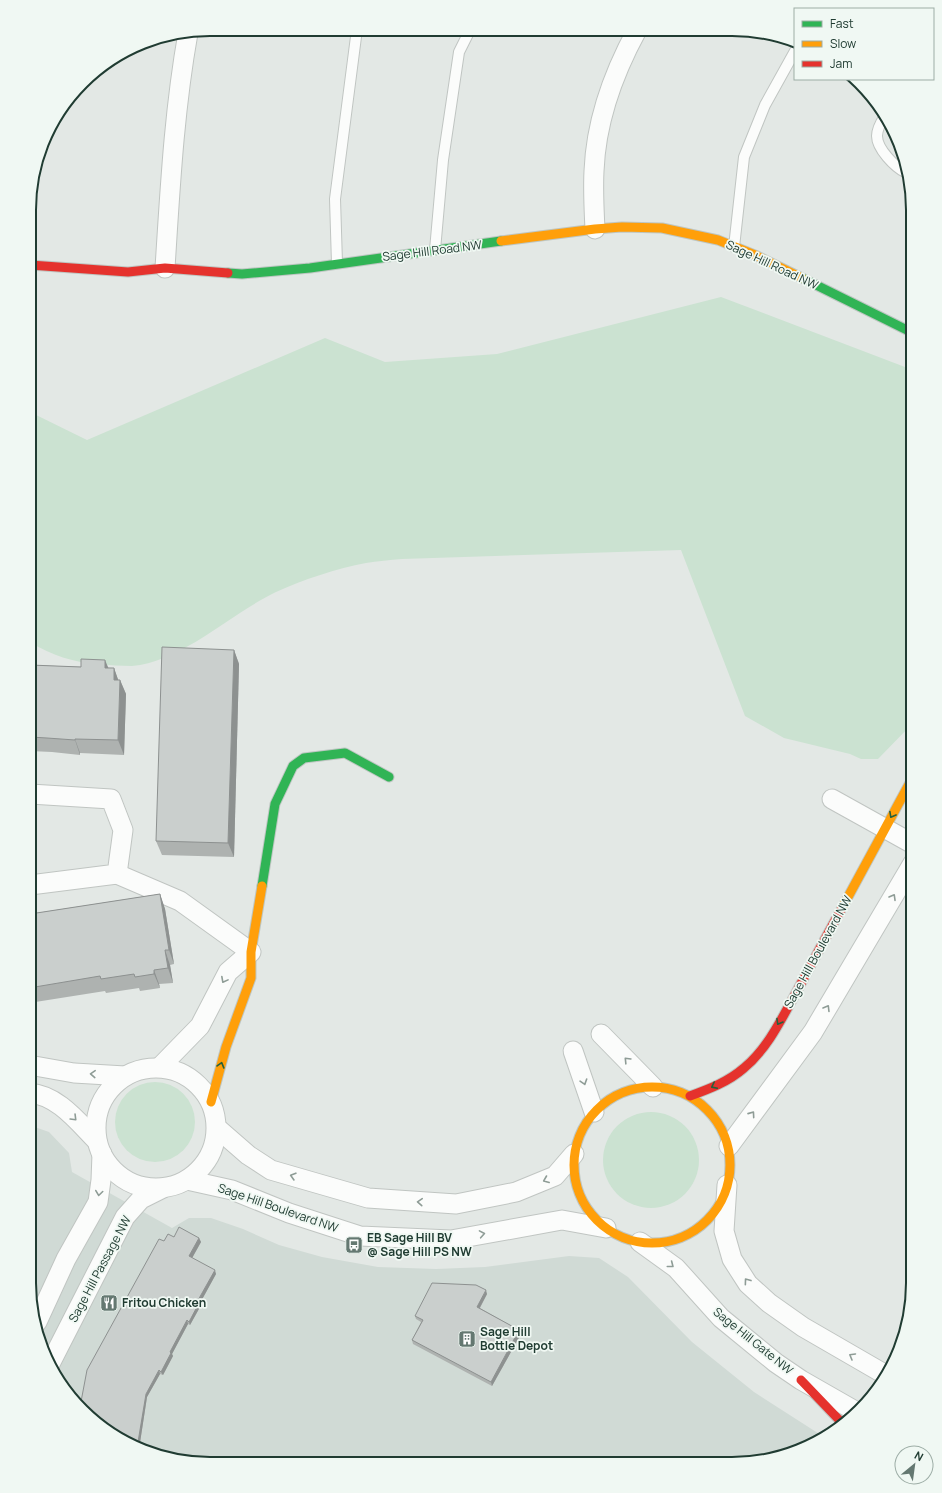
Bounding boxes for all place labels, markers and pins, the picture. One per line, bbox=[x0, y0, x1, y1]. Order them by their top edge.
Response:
place label: EB Sage Hill BV @ Sage Hill PS NW bbox=[367, 1229, 472, 1260]
bus stop icon: EB Sage Hill BV @ Sage Hill PS NW bbox=[344, 1235, 364, 1255]
restaurant icon: Fritou Chicken bbox=[99, 1293, 119, 1313]
place label: Fritou Chicken bbox=[122, 1294, 206, 1311]
place label: Sage Hill Bottle Depot bbox=[480, 1323, 553, 1354]
building icon: Sage Hill Bottle Depot bbox=[457, 1329, 477, 1349]

